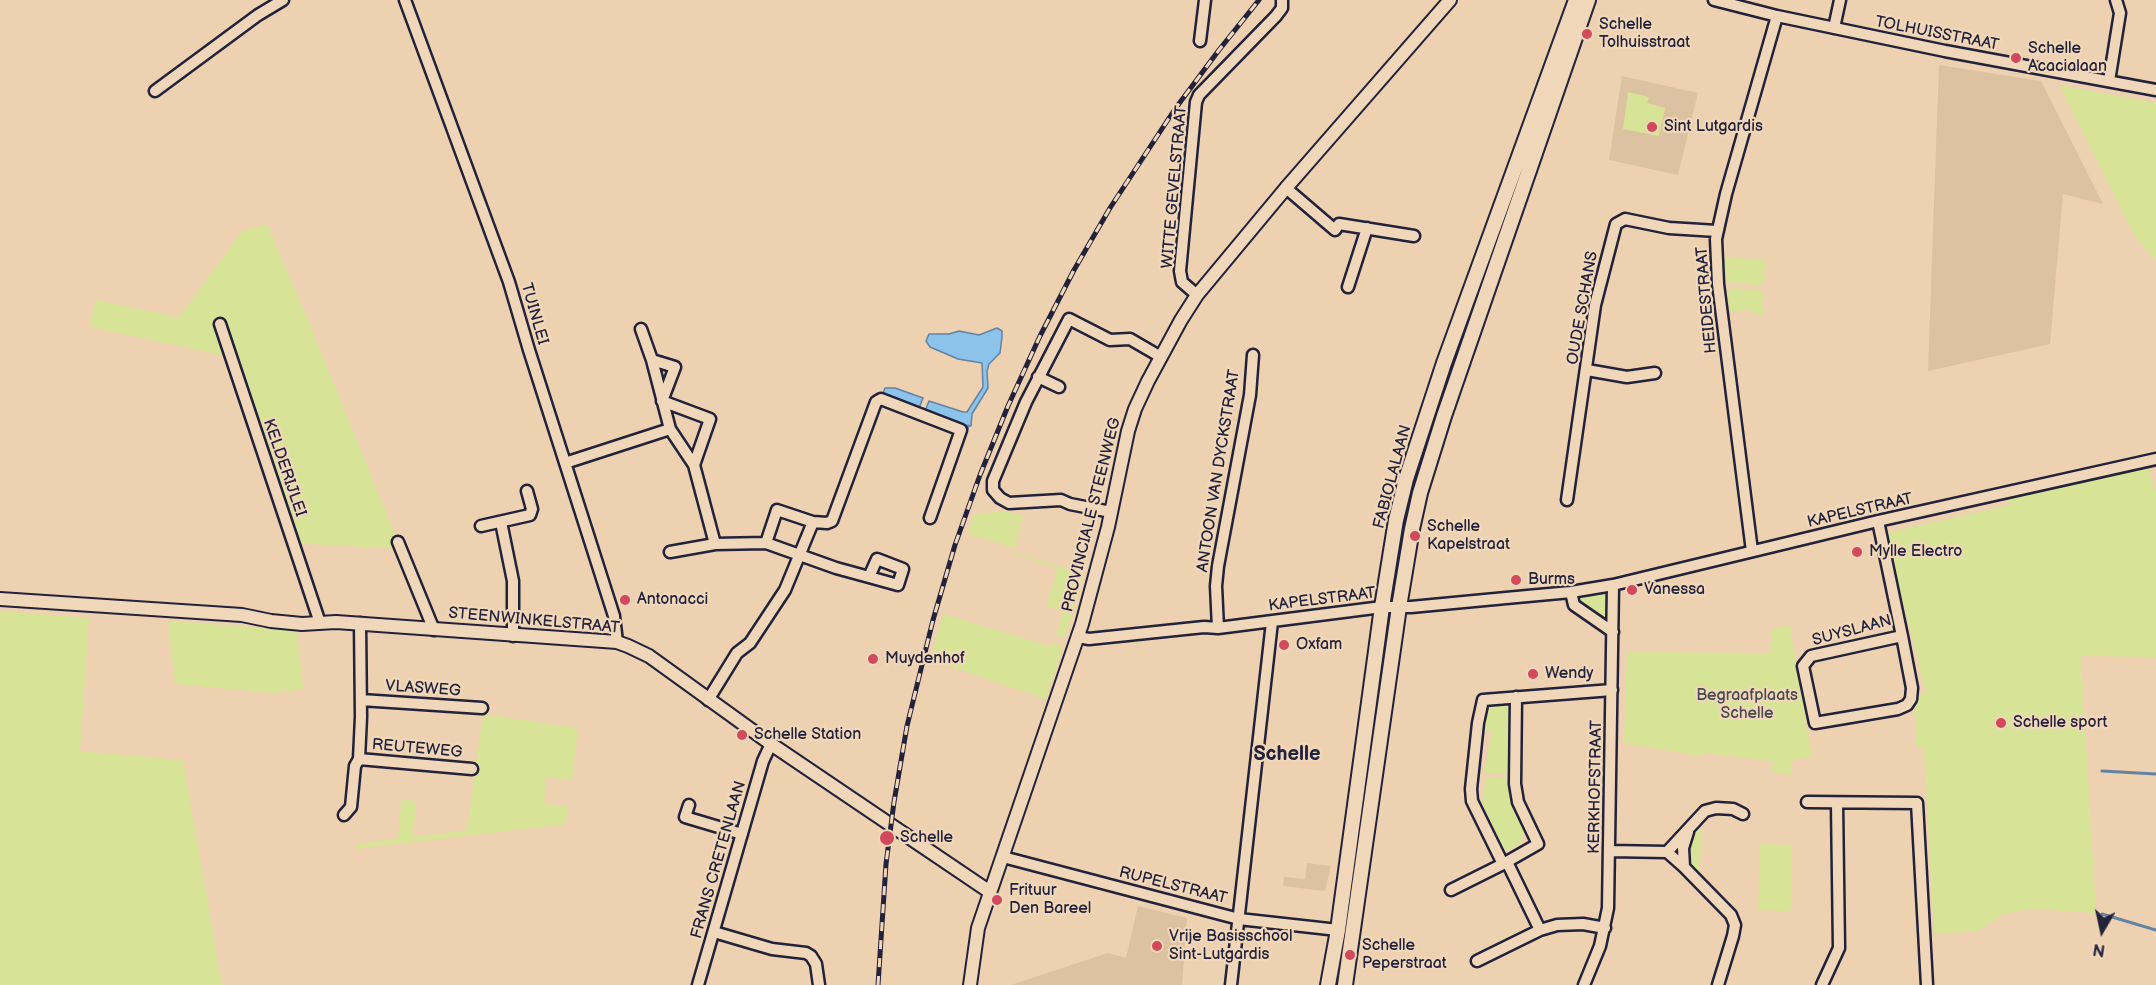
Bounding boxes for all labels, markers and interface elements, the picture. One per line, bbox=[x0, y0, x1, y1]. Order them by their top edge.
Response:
street label: TOLHUISSTRAAT bbox=[1873, 13, 2001, 55]
place label: Schelle Tolhuisstraat bbox=[1599, 15, 1690, 53]
marker: Schelle Tolhuisstraat bbox=[1580, 27, 1594, 41]
place label: Schelle Acacialaan bbox=[2028, 39, 2107, 77]
marker: Schelle Acacialaan bbox=[2009, 51, 2023, 65]
street label: WITTE GEVELSTRAAT bbox=[1158, 105, 1192, 269]
place label: Sint Lutgardis bbox=[1664, 117, 1763, 137]
marker: Sint Lutgardis bbox=[1645, 120, 1659, 134]
street label: HEIDESTRAAT bbox=[1693, 246, 1721, 354]
street label: OUDE SCHANS bbox=[1564, 250, 1602, 366]
street label: TUINLEI bbox=[516, 281, 552, 347]
street label: ANTOON VAN DYCKSTRAAT bbox=[1193, 368, 1245, 574]
street label: PROVINCIALE STEENWEG bbox=[1059, 416, 1125, 614]
street label: KELDERIJLEI bbox=[258, 417, 310, 519]
street label: FABIOLALAAN bbox=[1370, 423, 1416, 531]
street label: KAPELSTRAAT bbox=[1805, 490, 1915, 532]
place label: Schelle Kapelstraat bbox=[1427, 517, 1510, 555]
marker: Schelle Kapelstraat bbox=[1408, 529, 1422, 543]
place label: Mylle Electro bbox=[1869, 542, 1962, 562]
marker: Mylle Electro bbox=[1850, 545, 1864, 559]
place label: Burms bbox=[1528, 570, 1575, 590]
marker: Burms bbox=[1509, 573, 1523, 587]
place label: Vanessa bbox=[1644, 580, 1705, 600]
marker: Vanessa bbox=[1625, 583, 1639, 597]
street label: KAPELSTRAAT bbox=[1267, 584, 1377, 616]
place label: Antonacci bbox=[637, 590, 708, 610]
marker: Antonacci bbox=[618, 593, 632, 607]
street label: STEENWINKELSTRAAT bbox=[448, 604, 620, 638]
street label: SUYSLAAN bbox=[1810, 611, 1894, 651]
place label: Oxfam bbox=[1296, 635, 1342, 655]
marker: Oxfam bbox=[1277, 638, 1291, 652]
place label: Muydenhof bbox=[885, 649, 965, 669]
marker: Muydenhof bbox=[866, 652, 880, 666]
place label: Wendy bbox=[1545, 664, 1594, 684]
marker: Wendy bbox=[1526, 667, 1540, 681]
street label: VLASWEG bbox=[385, 677, 461, 701]
park label: Begraafplaats Schelle bbox=[1696, 686, 1798, 724]
place label: Schelle sport bbox=[2013, 713, 2108, 733]
marker: Schelle sport bbox=[1994, 716, 2008, 730]
street label: KERKHOFSTRAAT bbox=[1585, 720, 1607, 854]
place label: Schelle Station bbox=[754, 725, 861, 745]
marker: Schelle Station bbox=[735, 728, 749, 742]
street label: REUTEWEG bbox=[371, 735, 463, 763]
district label: Schelle bbox=[1253, 743, 1321, 767]
street label: FRANS CRETENLAAN bbox=[687, 779, 751, 941]
place label: Schelle bbox=[900, 828, 953, 848]
marker: Schelle bbox=[878, 829, 896, 847]
street label: RUPELSTRAAT bbox=[1117, 863, 1229, 909]
place label: Frituur Den Bareel bbox=[1009, 881, 1091, 919]
marker: Frituur Den Bareel bbox=[990, 893, 1004, 907]
north arrow bbox=[2072, 901, 2132, 961]
place label: Vrije Basisschool Sint-Lutgardis bbox=[1169, 927, 1293, 965]
place label: Schelle Peperstraat bbox=[1362, 936, 1447, 974]
marker: Vrije Basisschool Sint-Lutgardis bbox=[1150, 939, 1164, 953]
text: N bbox=[2092, 939, 2107, 960]
marker: Schelle Peperstraat bbox=[1343, 948, 1357, 962]

